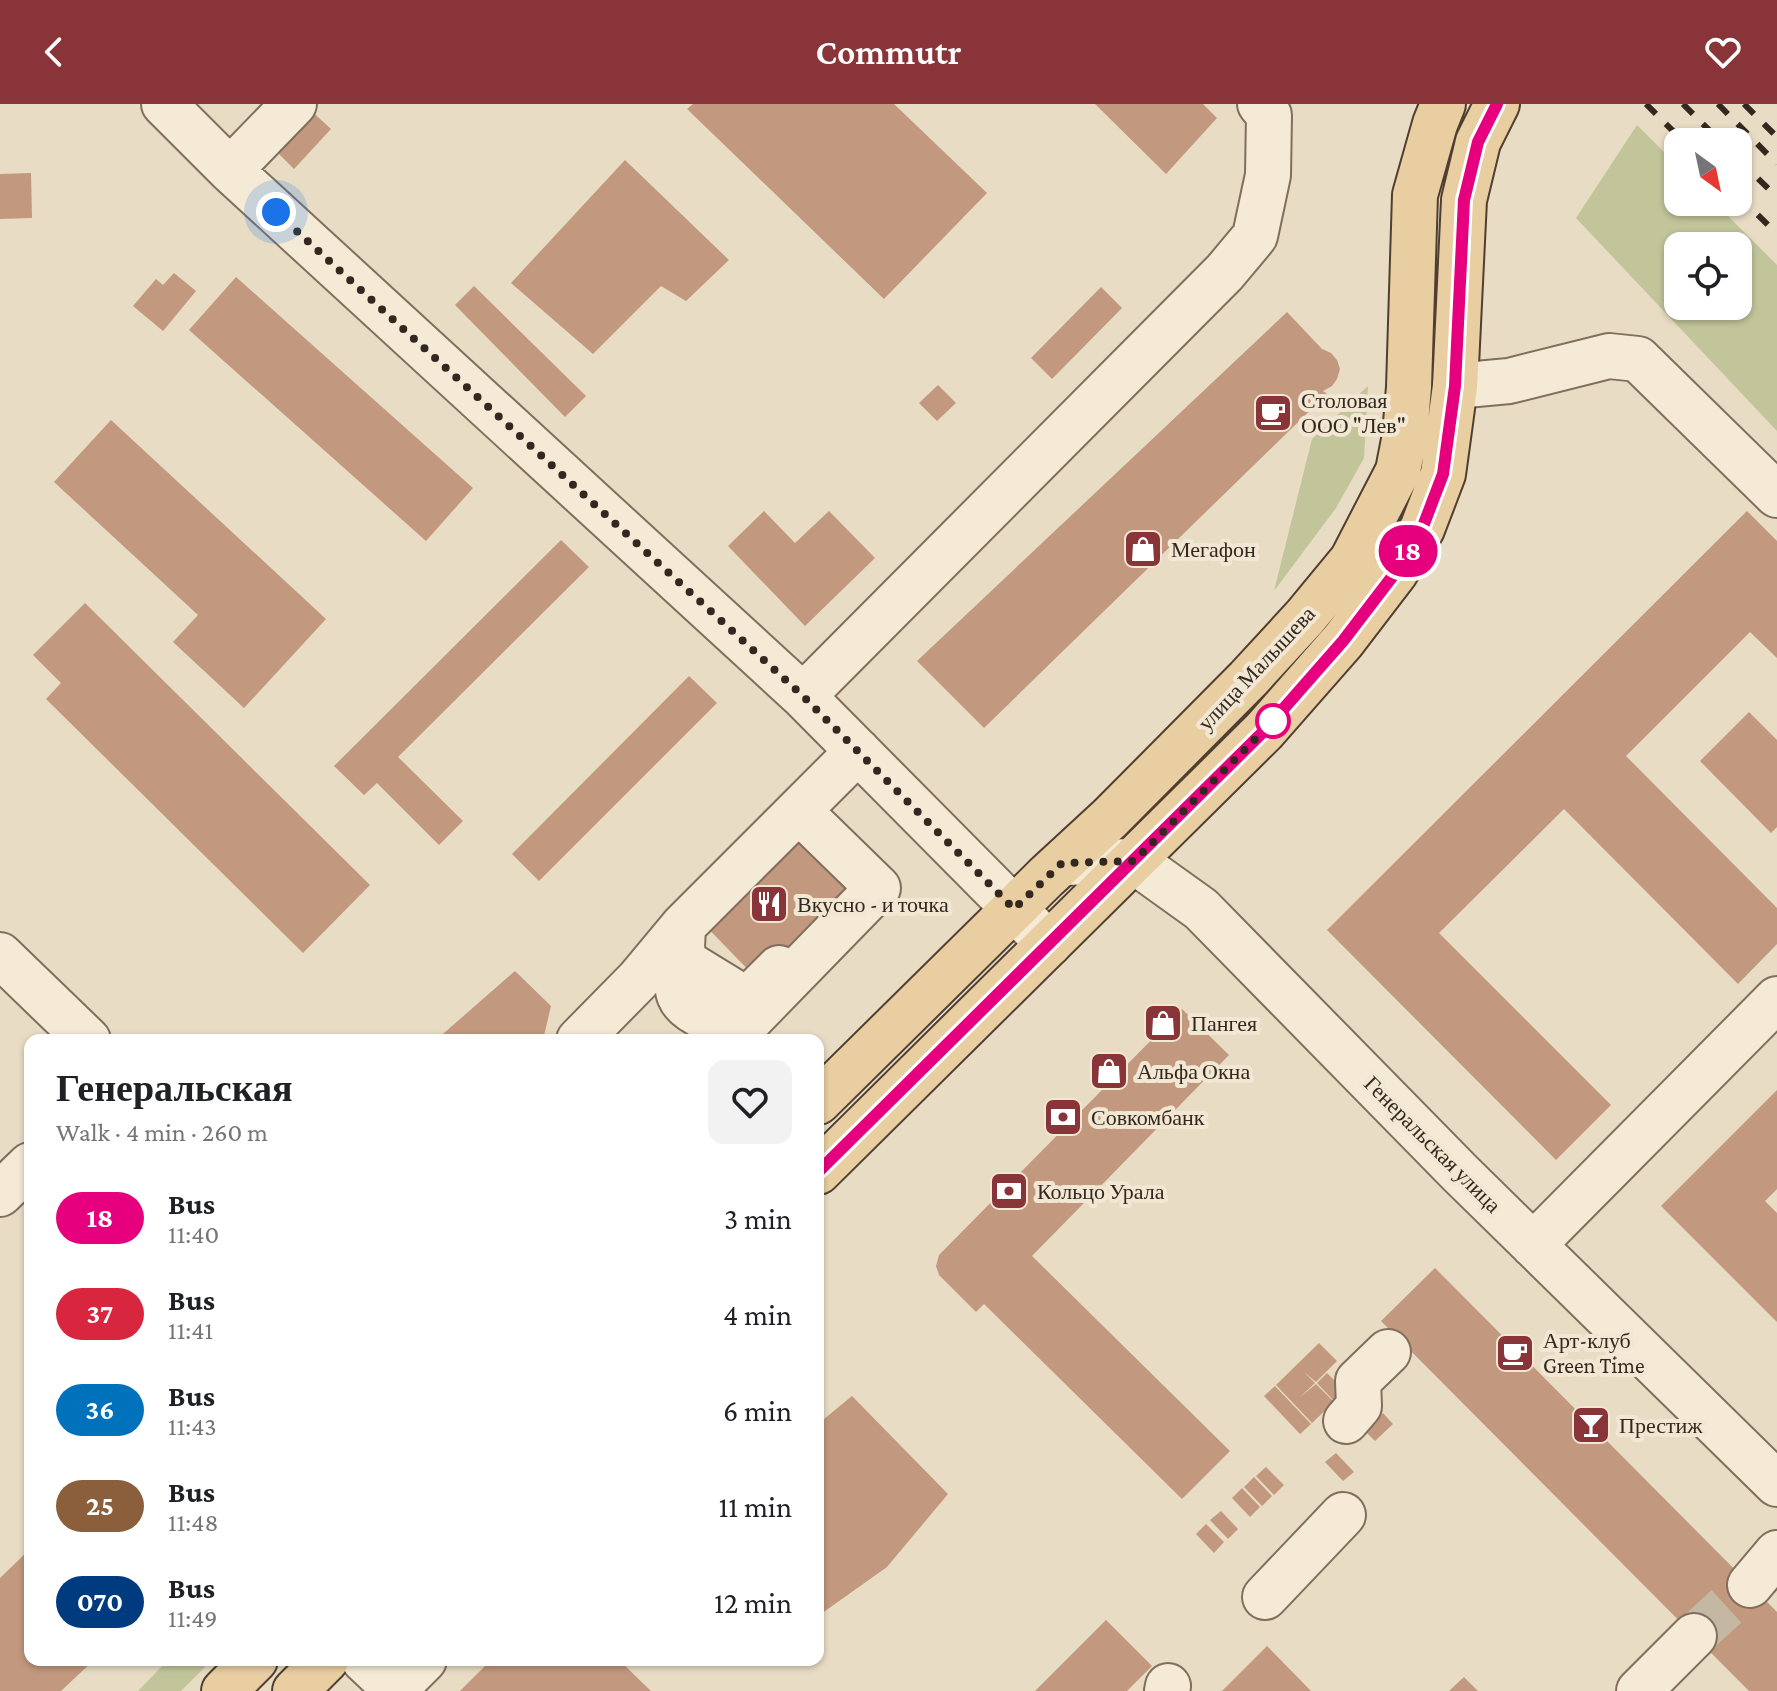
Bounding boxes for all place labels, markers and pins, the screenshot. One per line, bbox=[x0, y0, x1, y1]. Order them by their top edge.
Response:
place label: Столовая ООО "Лев" bbox=[1301, 388, 1406, 438]
cafe icon: Столовая ООО "Лев" bbox=[1252, 392, 1294, 434]
shop icon: Мегафон bbox=[1122, 528, 1164, 570]
place label: Мегафон bbox=[1171, 537, 1256, 562]
unlabelled marker bbox=[1256, 704, 1290, 738]
restaurant icon: Вкусно - и точка bbox=[748, 883, 790, 925]
place label: Вкусно - и точка bbox=[797, 892, 949, 917]
shop icon: Пангея bbox=[1142, 1002, 1184, 1044]
place label: Пангея bbox=[1191, 1011, 1257, 1036]
shop icon: Альфа Окна bbox=[1088, 1050, 1130, 1092]
place label: Альфа Окна bbox=[1137, 1059, 1250, 1084]
bank icon: Совкомбанк bbox=[1042, 1096, 1084, 1138]
place label: Совкомбанк bbox=[1091, 1105, 1205, 1130]
bank icon: Кольцо Урала bbox=[988, 1170, 1030, 1212]
place label: Кольцо Урала bbox=[1037, 1179, 1165, 1204]
place label: Арт-клуб Green Time bbox=[1543, 1328, 1645, 1378]
cafe icon: Арт-клуб Green Time bbox=[1494, 1332, 1536, 1374]
bar icon: Престиж bbox=[1570, 1404, 1612, 1446]
place label: Престиж bbox=[1619, 1413, 1703, 1438]

